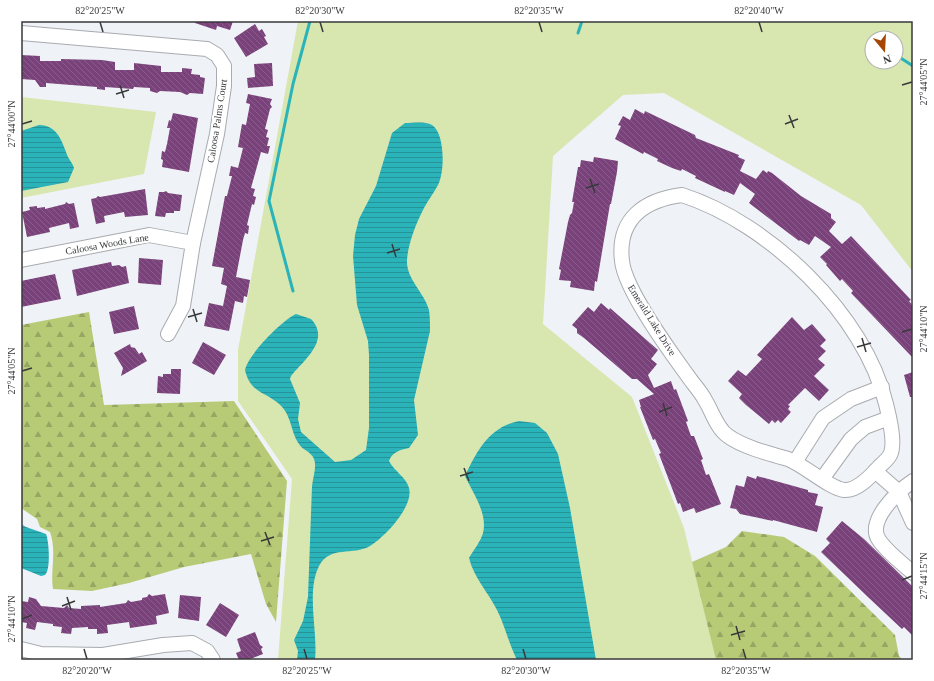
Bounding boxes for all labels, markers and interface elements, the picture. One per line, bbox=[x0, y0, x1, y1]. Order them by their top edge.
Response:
text: 82°20'25"W bbox=[75, 5, 125, 16]
text: 82°20'30"W bbox=[295, 5, 345, 16]
text: 82°20'35"W bbox=[514, 5, 564, 16]
text: 82°20'40"W bbox=[734, 5, 784, 16]
north arrow bbox=[864, 30, 904, 70]
text: N bbox=[881, 53, 893, 66]
text: 27°44'05"N bbox=[918, 58, 929, 106]
street label: Caloosa Palms Court bbox=[205, 78, 229, 164]
text: 27°44'00"N bbox=[6, 100, 17, 148]
street label: Caloosa Woods Lane bbox=[64, 231, 150, 257]
street label: Emerald Lake Drive bbox=[626, 282, 679, 358]
text: 27°44'10"N bbox=[918, 305, 929, 353]
text: 27°44'05"N bbox=[6, 347, 17, 395]
text: 27°44'15"N bbox=[918, 552, 929, 600]
text: 27°44'10"N bbox=[6, 595, 17, 643]
text: 82°20'20"W bbox=[62, 665, 112, 676]
text: 82°20'25"W bbox=[282, 665, 332, 676]
text: 82°20'30"W bbox=[501, 665, 551, 676]
text: 82°20'35"W bbox=[721, 665, 771, 676]

